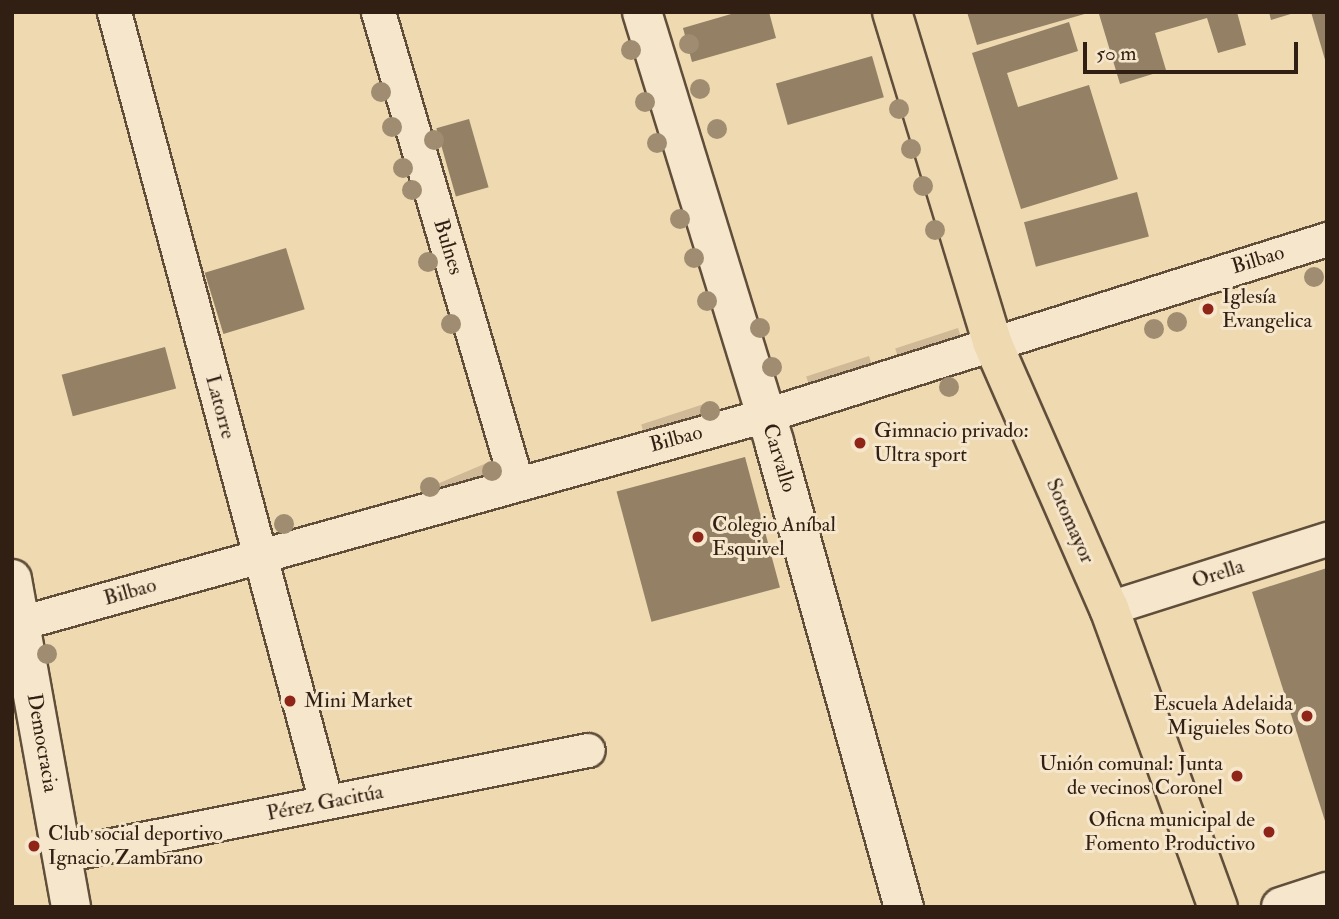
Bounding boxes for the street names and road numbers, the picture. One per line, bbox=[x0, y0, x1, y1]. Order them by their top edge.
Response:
street label: Bulnes bbox=[428, 216, 468, 278]
street label: Bilbao bbox=[1229, 240, 1287, 280]
street label: Latorre bbox=[199, 372, 241, 442]
street label: Bilbao bbox=[647, 420, 705, 458]
street label: Carvallo bbox=[757, 421, 801, 495]
street label: Sotomayor bbox=[1040, 475, 1100, 567]
street label: Orella bbox=[1189, 554, 1247, 594]
street label: Bilbao bbox=[101, 573, 159, 611]
street label: Democracia bbox=[21, 692, 63, 794]
street label: Pérez Gacitúa bbox=[265, 779, 385, 827]

